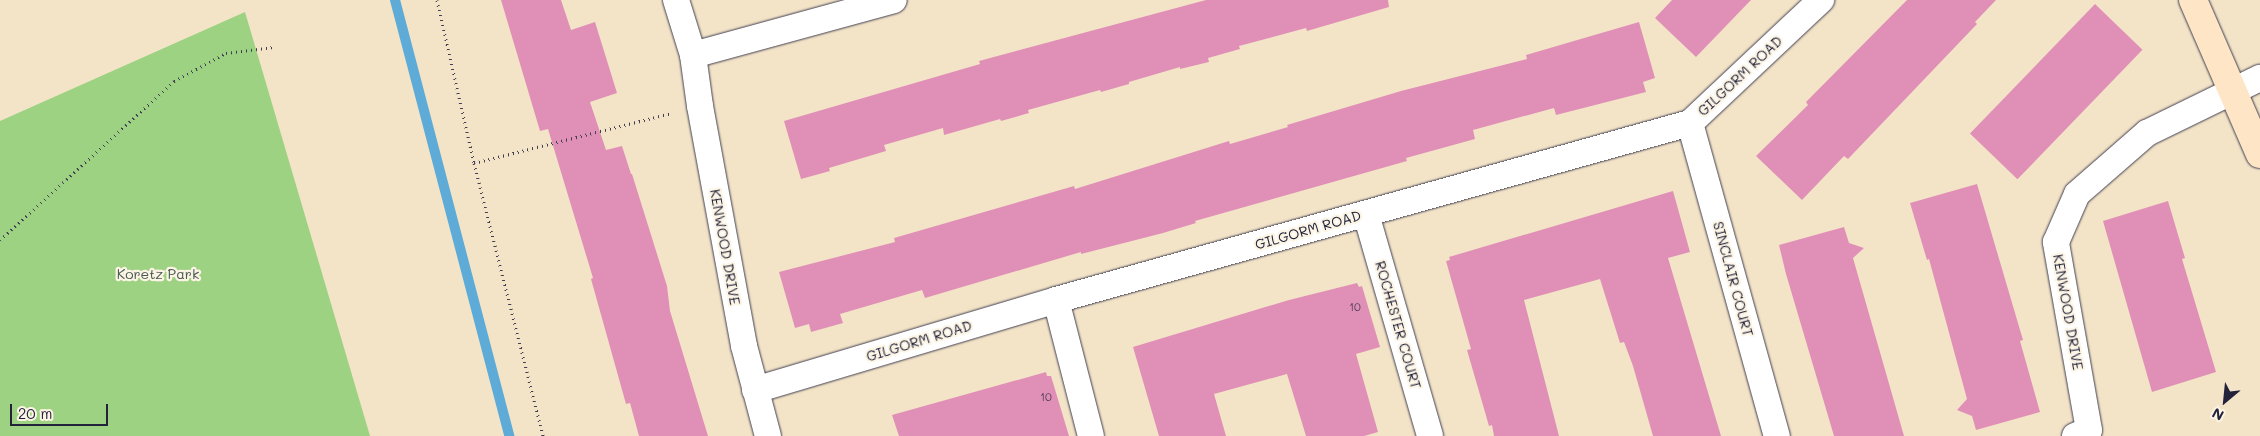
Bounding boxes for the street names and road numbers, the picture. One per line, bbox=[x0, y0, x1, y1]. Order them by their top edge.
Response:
street label: GILGORM ROAD bbox=[1694, 33, 1786, 119]
street label: KENWOOD DRIVE bbox=[707, 188, 743, 306]
street label: GILGORM ROAD bbox=[1253, 207, 1363, 253]
street label: SINCLAIR COURT bbox=[1710, 220, 1756, 338]
street label: KENWOOD DRIVE bbox=[2050, 253, 2086, 371]
street label: ROCHESTER COURT bbox=[1372, 259, 1424, 391]
street label: GILGORM ROAD bbox=[864, 317, 974, 365]

